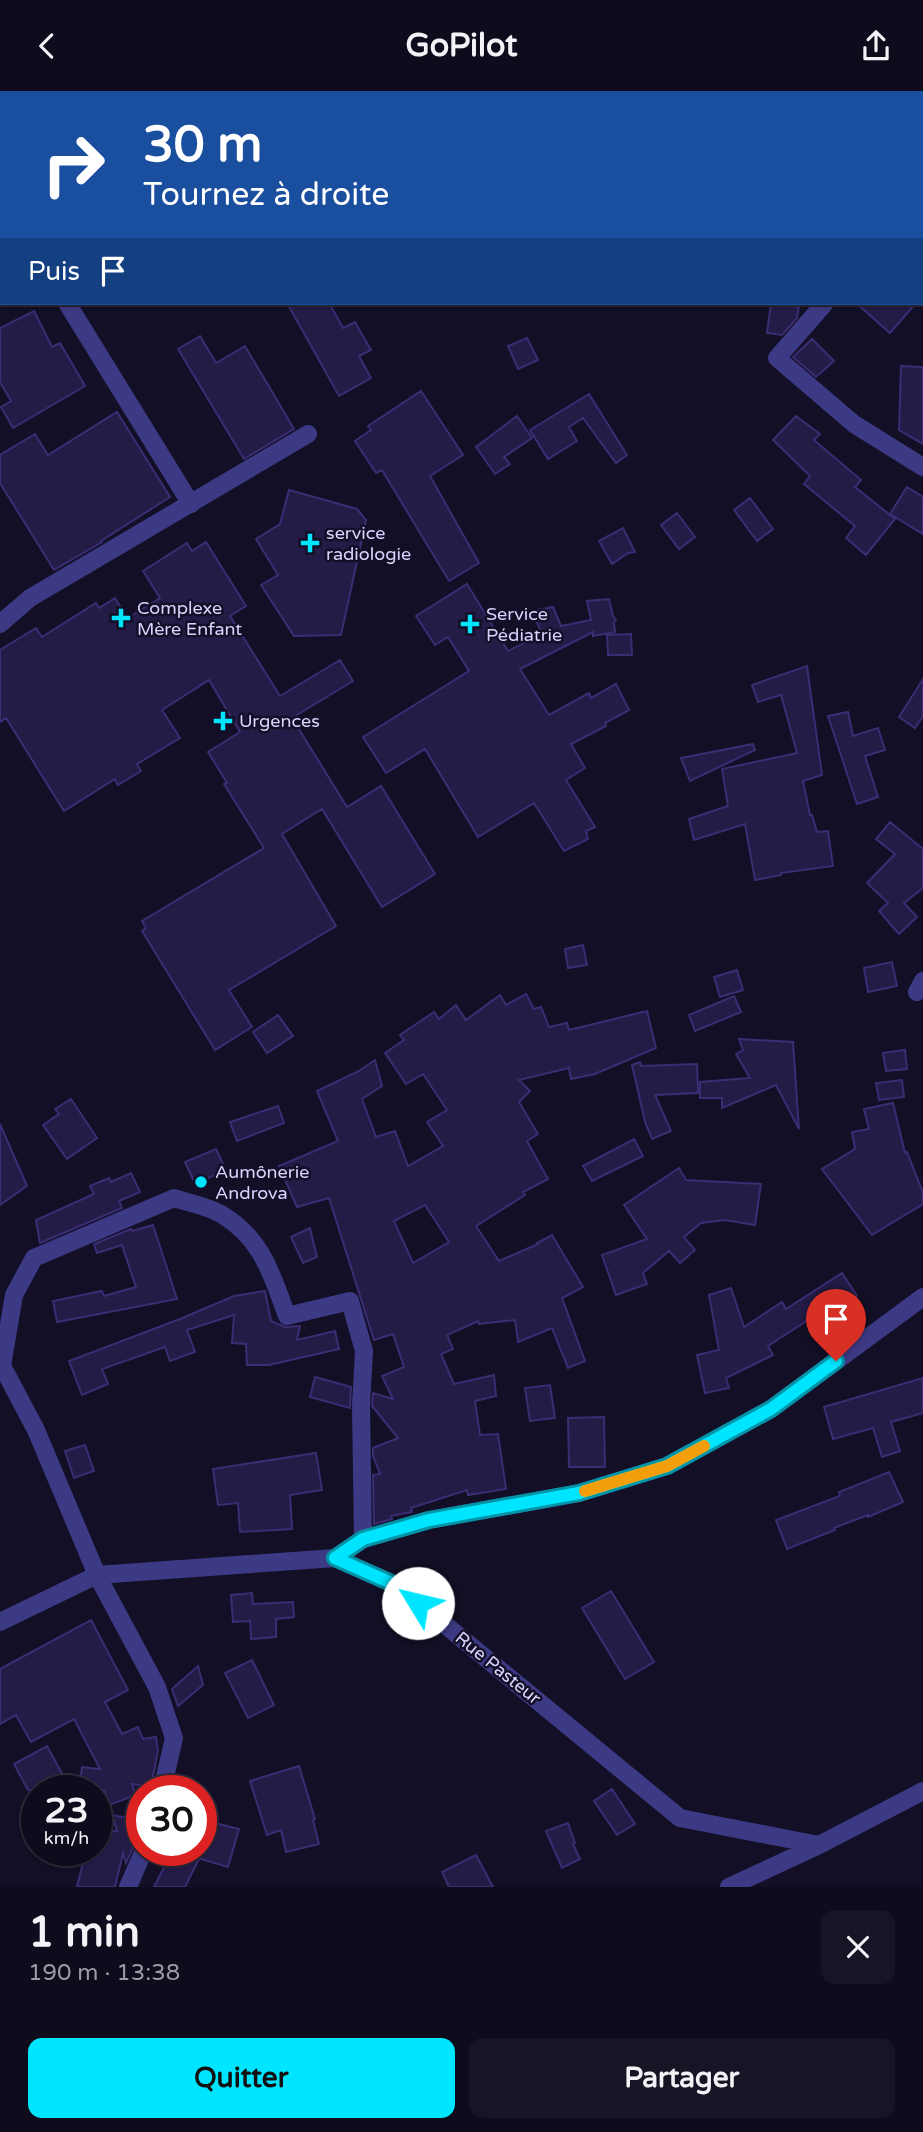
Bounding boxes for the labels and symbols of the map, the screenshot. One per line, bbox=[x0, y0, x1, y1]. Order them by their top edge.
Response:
place label: service radiologie bbox=[326, 522, 411, 565]
marker: service radiologie bbox=[300, 533, 320, 553]
place label: Complexe Mère Enfant bbox=[137, 597, 242, 640]
place label: Service Pédiatrie bbox=[486, 603, 562, 646]
marker: Complexe Mère Enfant bbox=[111, 608, 131, 628]
marker: Service Pédiatrie bbox=[460, 614, 480, 634]
place label: Urgences bbox=[239, 710, 320, 732]
marker: Urgences bbox=[213, 711, 233, 731]
place label: Aumônerie Androva bbox=[215, 1161, 309, 1204]
marker: Aumônerie Androva bbox=[193, 1174, 209, 1190]
pin bbox=[806, 1289, 866, 1361]
position arrow bbox=[381, 1566, 455, 1640]
street label: Rue Pasteur bbox=[451, 1627, 545, 1709]
speed limit sign: 30 bbox=[126, 1775, 217, 1866]

